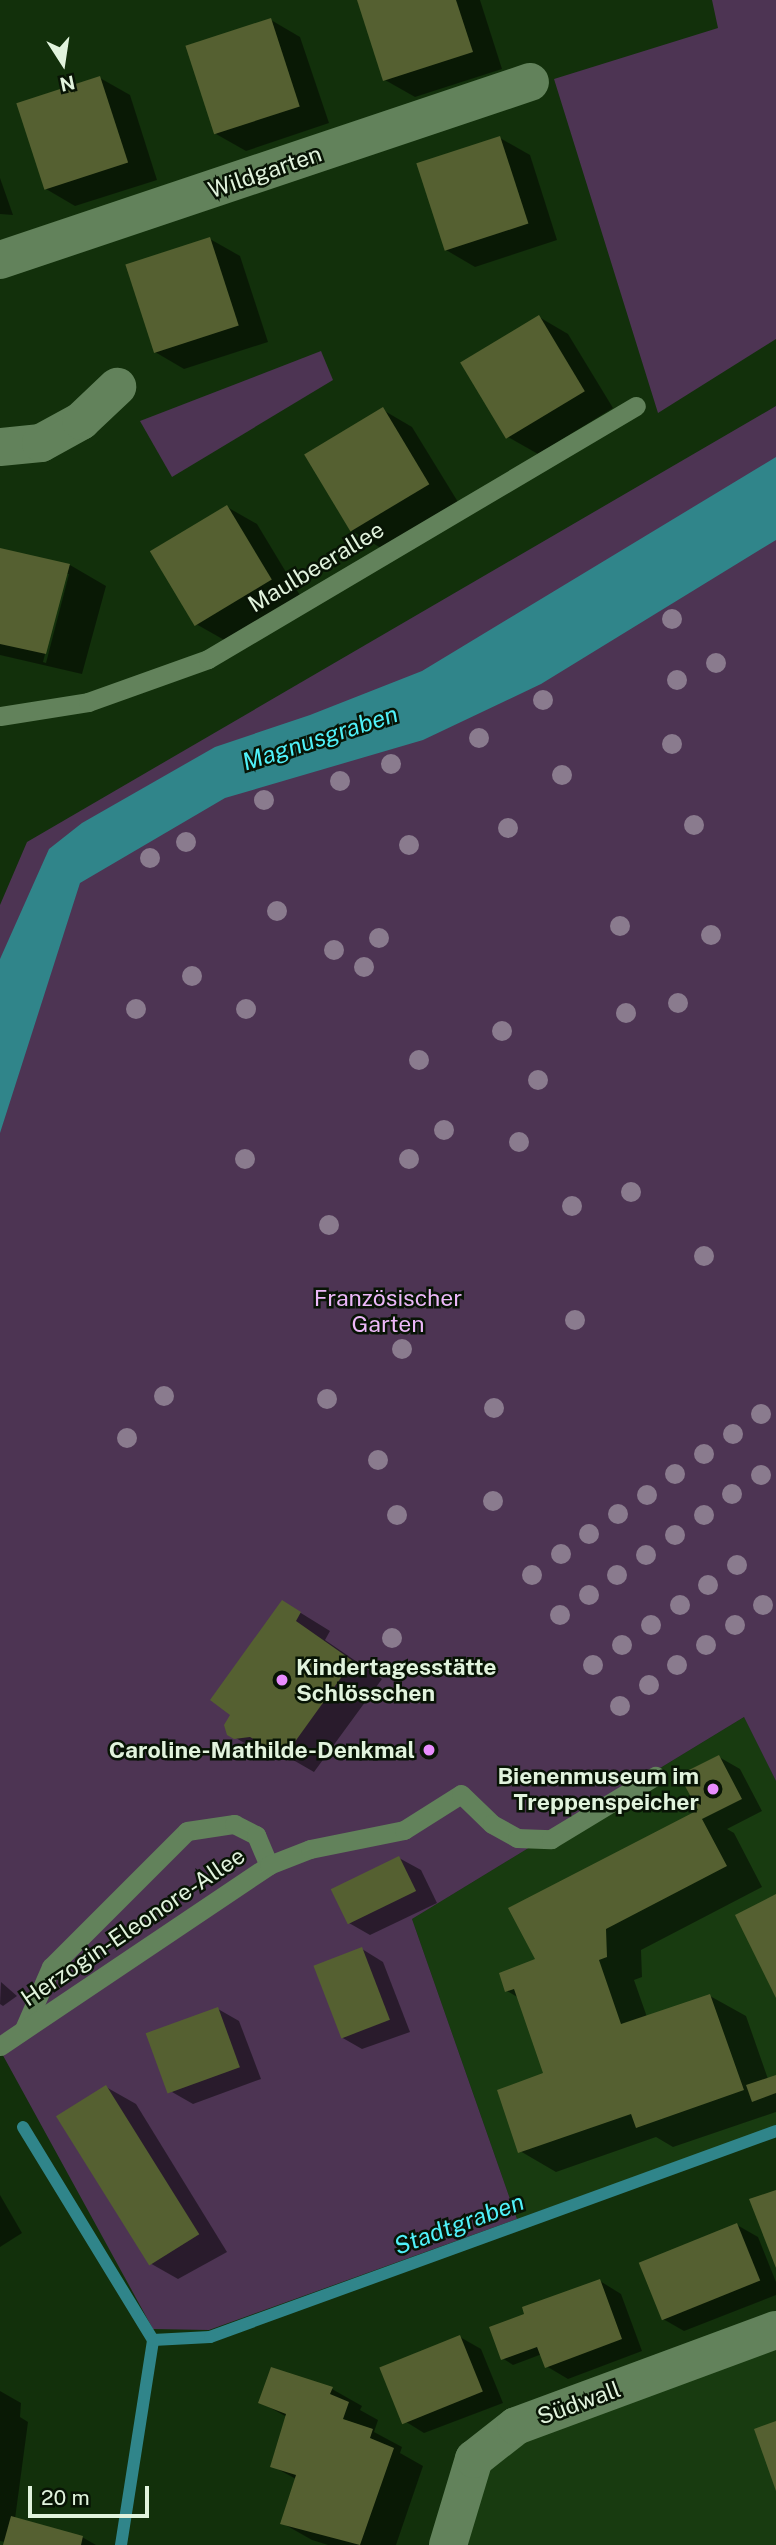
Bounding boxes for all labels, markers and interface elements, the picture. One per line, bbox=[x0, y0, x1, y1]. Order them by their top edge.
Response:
north arrow bbox=[28, 28, 98, 98]
text: N bbox=[58, 71, 77, 96]
street label: Wildgarten bbox=[205, 140, 325, 204]
street label: Maulbeerallee bbox=[243, 516, 389, 618]
water label: Magnusgraben bbox=[239, 699, 401, 777]
park label: Französischer Garten bbox=[314, 1284, 462, 1338]
place label: Kindertagesstätte Schlösschen bbox=[296, 1653, 496, 1707]
marker: Kindertagesstätte Schlösschen bbox=[274, 1672, 290, 1688]
place label: Caroline-Mathilde-Denkmal bbox=[109, 1736, 415, 1764]
marker: Caroline-Mathilde-Denkmal bbox=[421, 1742, 437, 1758]
place label: Bienenmuseum im Treppenspeicher bbox=[497, 1762, 699, 1816]
marker: Bienenmuseum im Treppenspeicher bbox=[705, 1781, 721, 1797]
street label: Herzogin-Eleonore-Allee bbox=[16, 1842, 250, 2012]
water label: Stadtgraben bbox=[390, 2187, 528, 2261]
street label: Südwall bbox=[534, 2375, 624, 2431]
scale bar bbox=[32, 2472, 152, 2516]
text: 20 m bbox=[41, 2485, 90, 2510]

